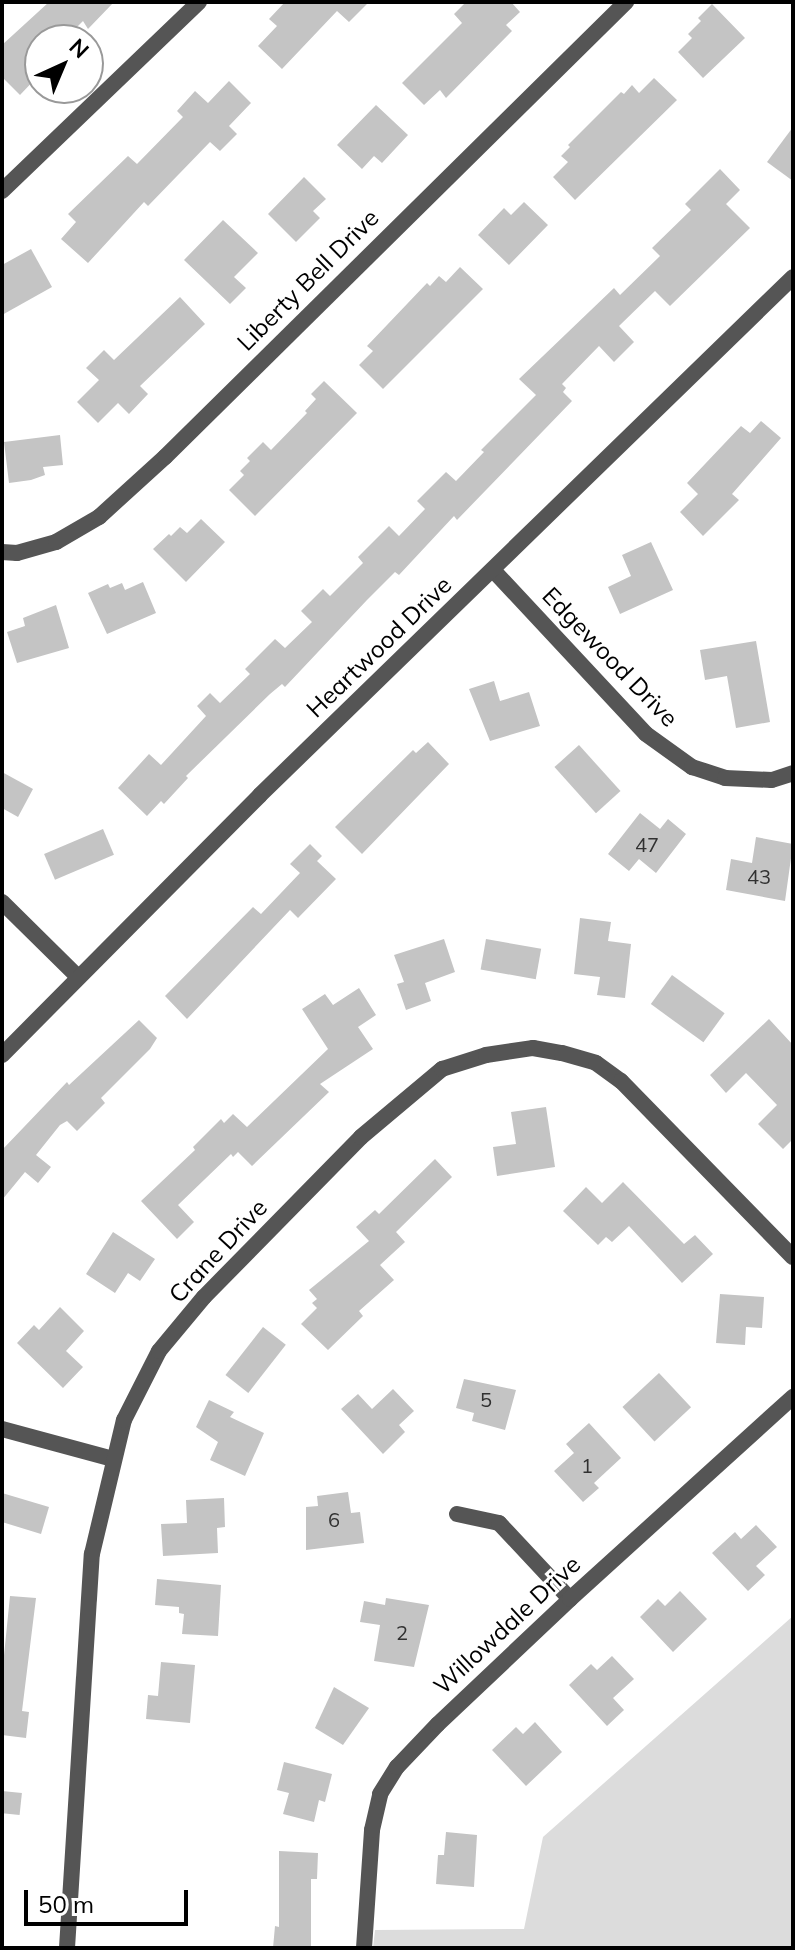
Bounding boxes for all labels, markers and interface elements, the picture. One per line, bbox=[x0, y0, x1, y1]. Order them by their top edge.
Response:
north arrow bbox=[24, 24, 104, 104]
text: N bbox=[64, 32, 95, 64]
street label: Liberty Bell Drive bbox=[231, 203, 385, 357]
street label: Heartwood Drive bbox=[300, 570, 458, 724]
street label: Edgewood Drive bbox=[536, 581, 684, 733]
house number: 47 bbox=[635, 832, 659, 856]
house number: 43 bbox=[747, 864, 771, 888]
street label: Crane Drive bbox=[163, 1193, 273, 1309]
house number: 5 bbox=[480, 1387, 492, 1411]
house number: 1 bbox=[581, 1453, 593, 1477]
house number: 6 bbox=[328, 1507, 340, 1531]
street label: Willowdale Drive bbox=[428, 1550, 586, 1700]
house number: 2 bbox=[396, 1620, 408, 1644]
scale bar bbox=[28, 1874, 192, 1924]
text: 50 m bbox=[38, 1889, 94, 1919]

